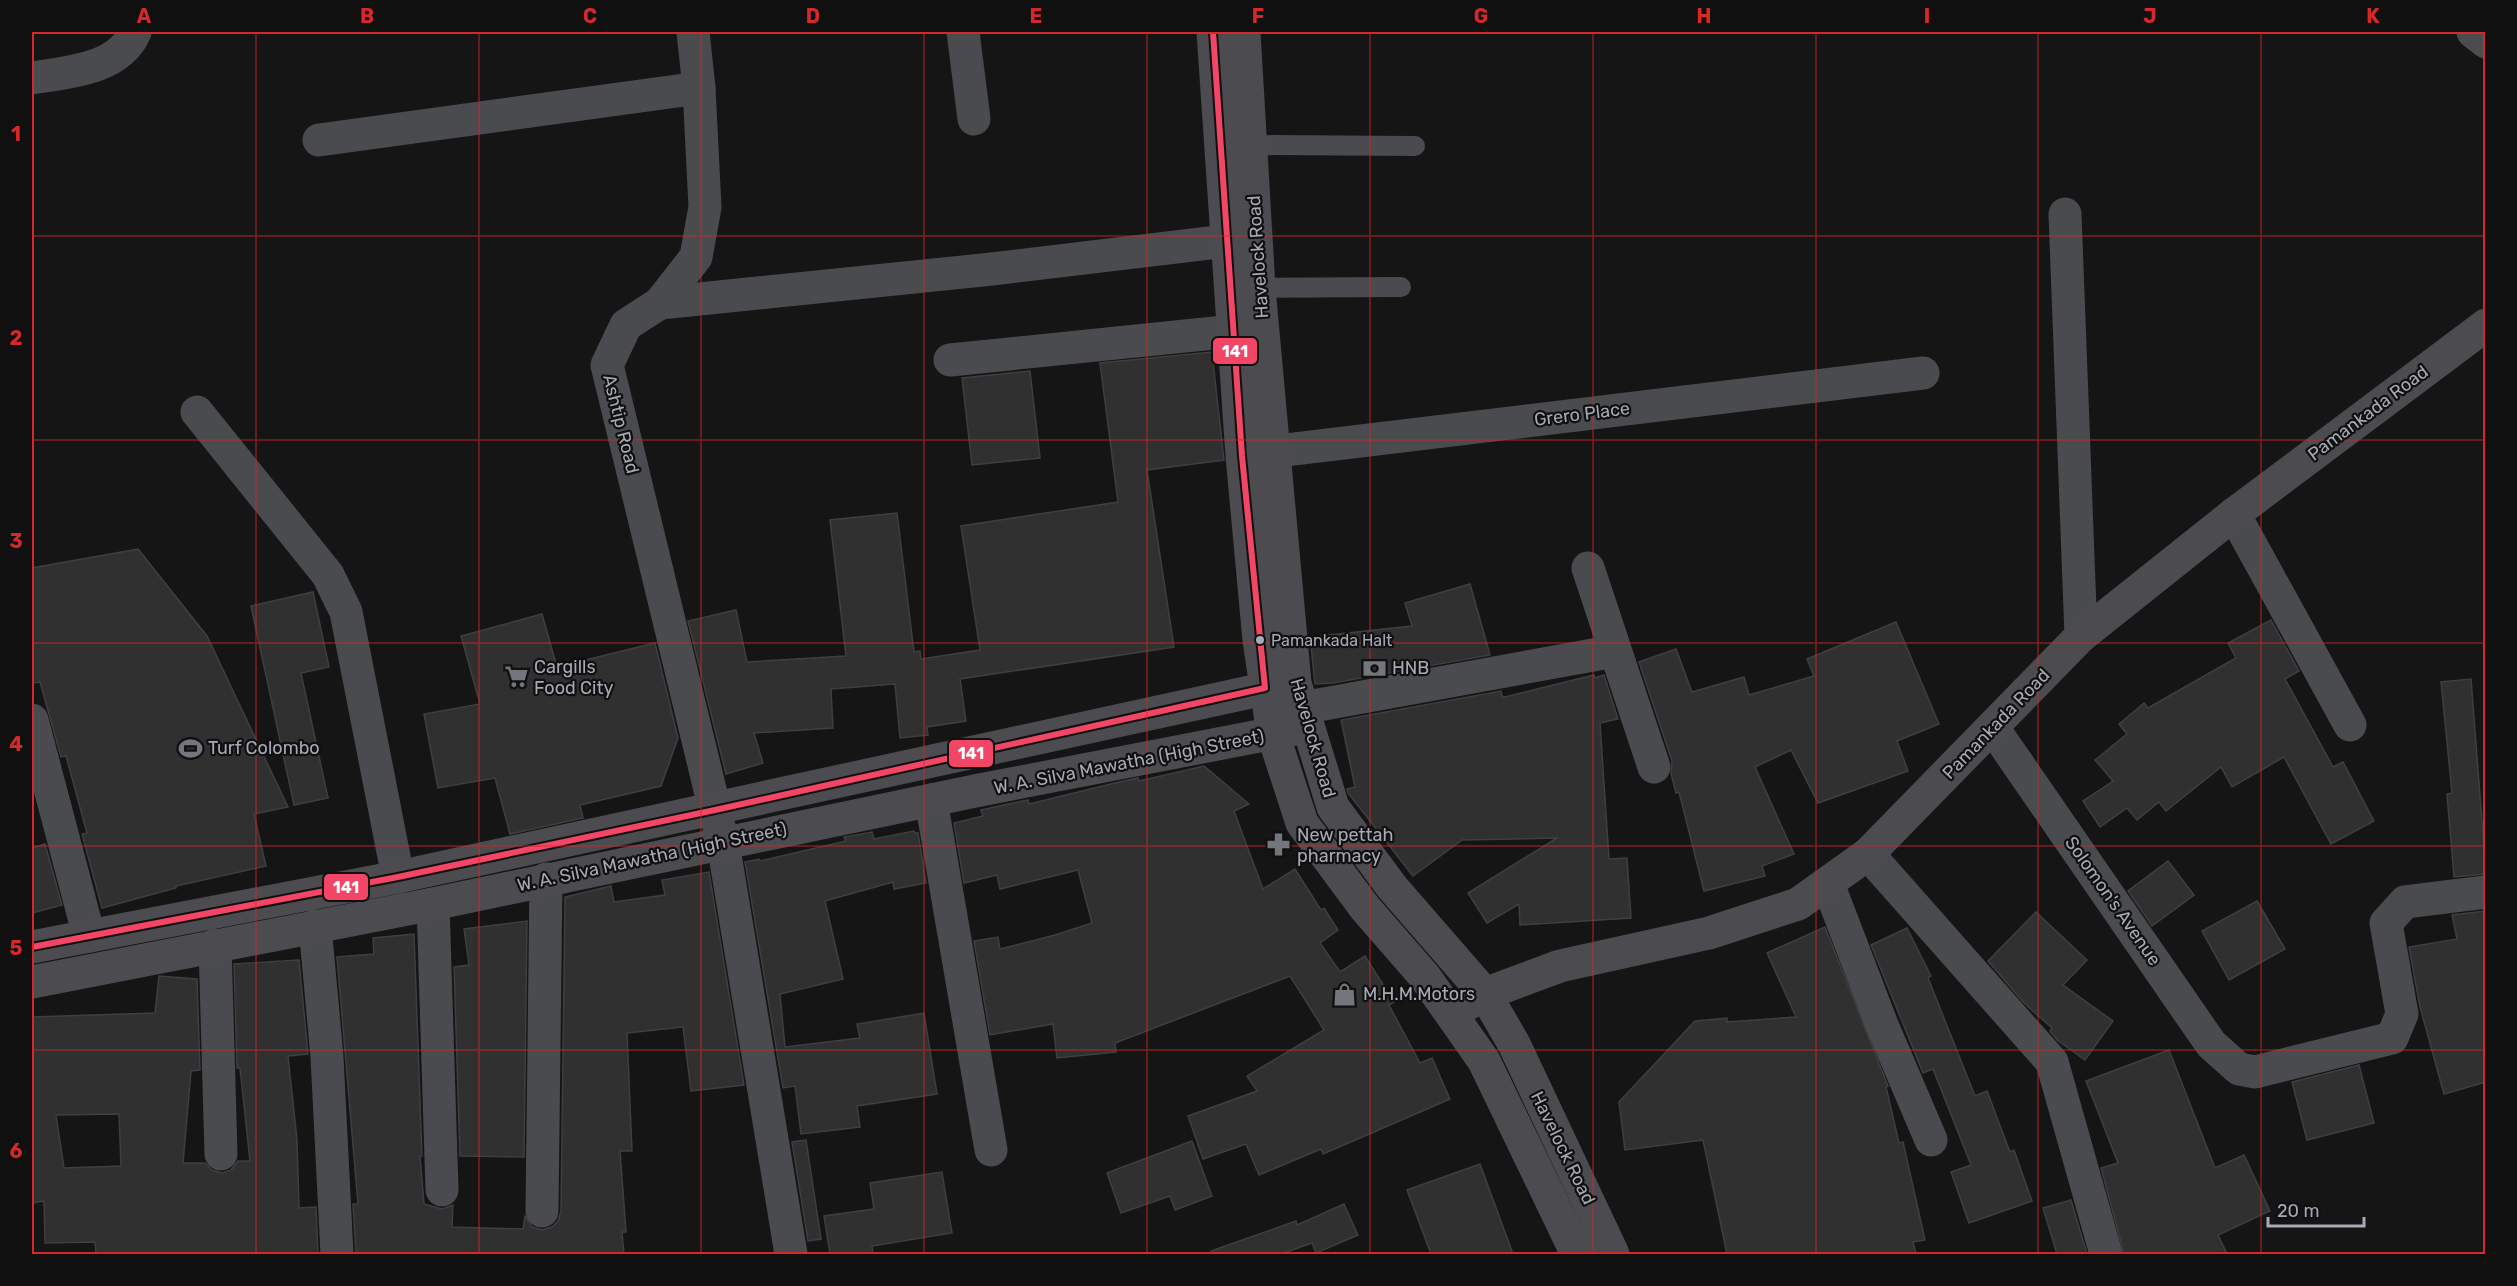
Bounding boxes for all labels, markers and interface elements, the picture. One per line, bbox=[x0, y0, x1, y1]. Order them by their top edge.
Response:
text: A bbox=[137, 4, 152, 28]
text: B bbox=[360, 4, 374, 28]
text: C bbox=[583, 4, 597, 28]
text: D bbox=[806, 4, 820, 28]
text: E bbox=[1030, 4, 1042, 28]
text: F bbox=[1252, 4, 1264, 28]
text: G bbox=[1474, 4, 1488, 28]
text: H bbox=[1697, 4, 1711, 28]
text: I bbox=[1924, 4, 1930, 28]
text: J bbox=[2143, 4, 2157, 28]
text: K bbox=[2366, 4, 2380, 28]
text: 1 bbox=[11, 122, 21, 146]
street label: Havelock Road bbox=[1243, 195, 1273, 319]
text: 2 bbox=[10, 326, 23, 350]
line badge: 141 bbox=[1212, 337, 1258, 365]
text: 141 bbox=[1222, 342, 1248, 361]
street label: Pamankada Road bbox=[2304, 361, 2432, 465]
street label: Ashtip Road bbox=[598, 372, 644, 476]
street label: Grero Place bbox=[1533, 397, 1631, 431]
text: 3 bbox=[9, 529, 23, 553]
place label: Pamankada Halt bbox=[1271, 631, 1392, 650]
marker: Pamankada Halt bbox=[1254, 634, 1266, 646]
bank icon: HNB bbox=[1361, 655, 1387, 681]
place label: Cargills Food City bbox=[534, 656, 613, 699]
place label: HNB bbox=[1392, 657, 1429, 679]
supermarket icon: Cargills Food City bbox=[503, 664, 529, 690]
street label: Pamankada Road bbox=[1938, 664, 2054, 784]
street label: Havelock Road bbox=[1285, 676, 1341, 800]
street label: W. A. Silva Mawatha (High Street) bbox=[992, 725, 1266, 799]
text: 4 bbox=[9, 732, 23, 756]
sports icon: Turf Colombo bbox=[177, 735, 203, 761]
place label: Turf Colombo bbox=[208, 737, 320, 759]
line badge: 141 bbox=[948, 739, 994, 768]
text: 141 bbox=[958, 744, 984, 763]
street label: W. A. Silva Mawatha (High Street) bbox=[515, 818, 789, 896]
place label: New pettah pharmacy bbox=[1297, 824, 1394, 867]
pharmacy icon: New pettah pharmacy bbox=[1266, 832, 1292, 858]
street label: Solomon's Avenue bbox=[2060, 832, 2166, 970]
line badge: 141 bbox=[323, 873, 369, 901]
text: 141 bbox=[333, 878, 359, 897]
text: 5 bbox=[10, 936, 23, 960]
shop icon: M.H.M.Motors bbox=[1332, 981, 1358, 1007]
place label: M.H.M.Motors bbox=[1363, 983, 1475, 1005]
street label: Havelock Road bbox=[1526, 1088, 1600, 1208]
text: 6 bbox=[9, 1139, 23, 1163]
scale bar bbox=[2268, 1190, 2364, 1228]
text: 20 m bbox=[2277, 1200, 2319, 1222]

